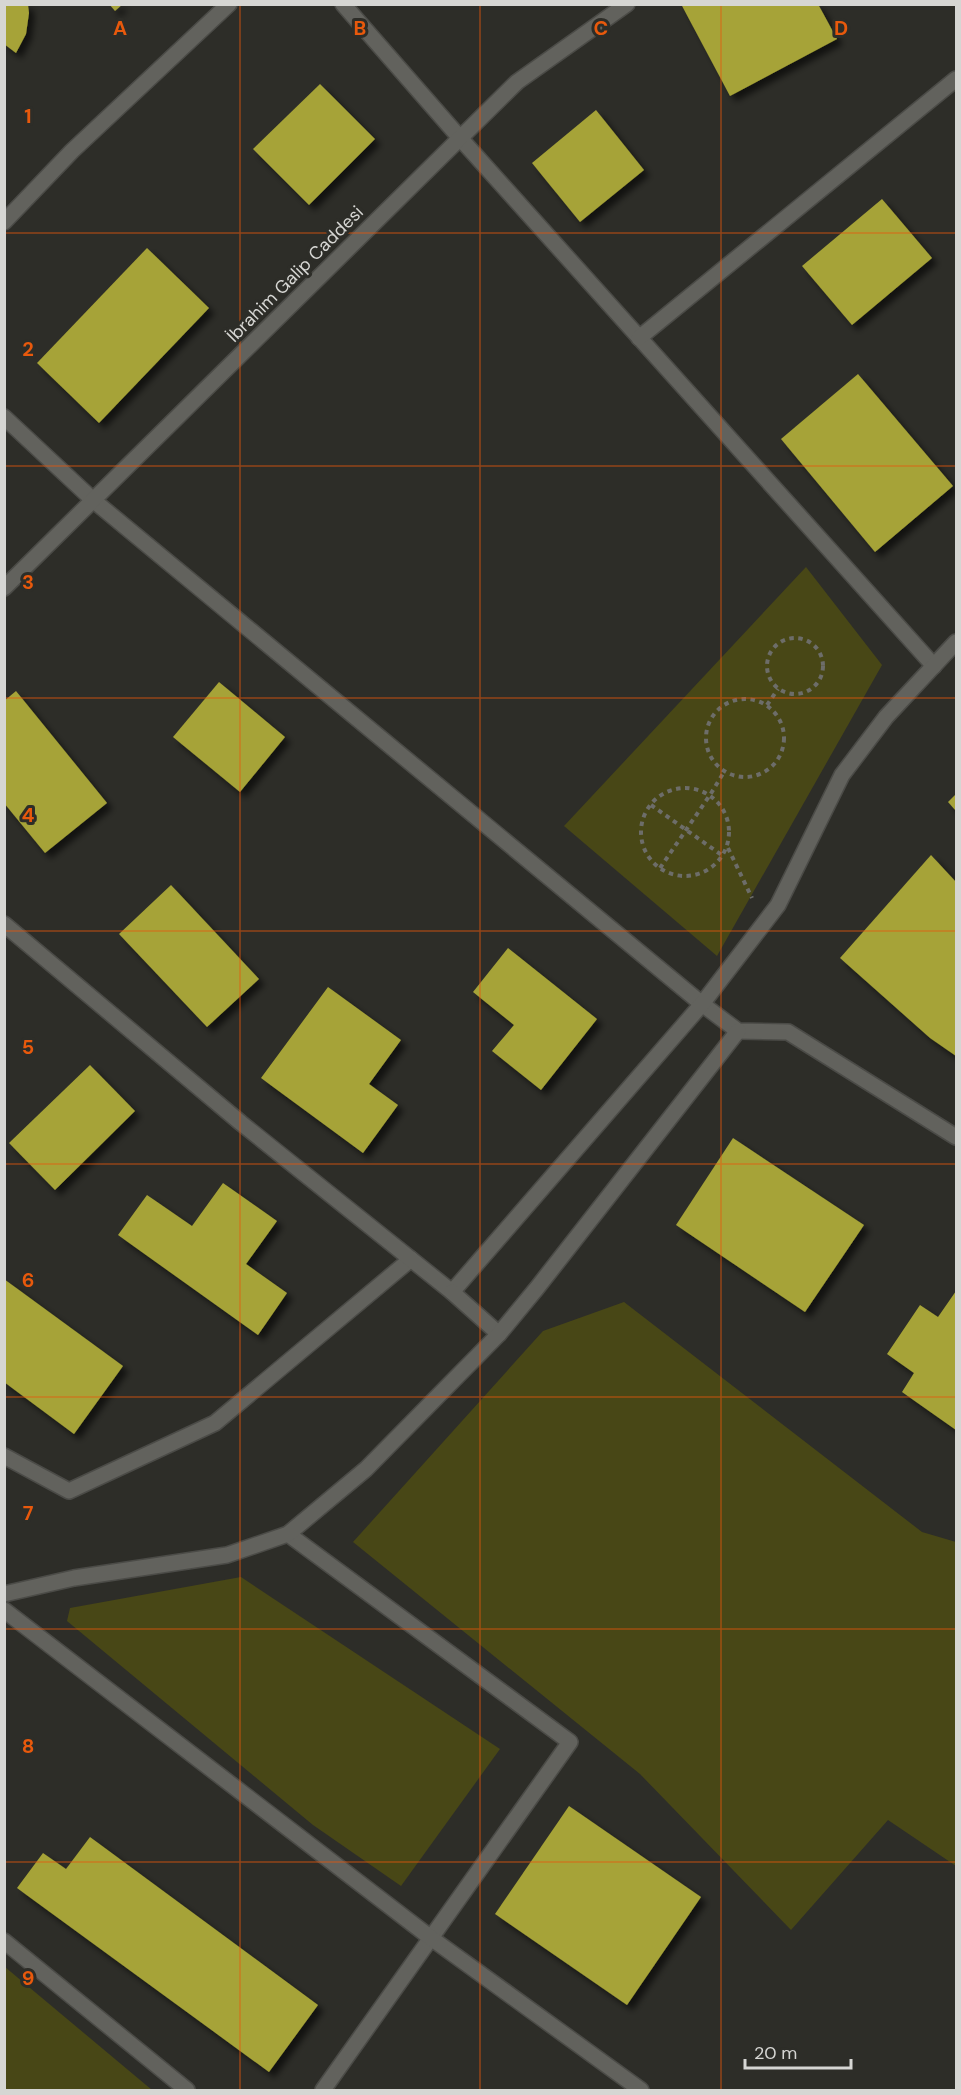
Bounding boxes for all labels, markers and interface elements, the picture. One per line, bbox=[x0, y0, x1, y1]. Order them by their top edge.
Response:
text: A bbox=[113, 15, 127, 41]
text: B bbox=[354, 15, 366, 41]
text: C bbox=[594, 15, 608, 41]
text: D bbox=[834, 15, 848, 41]
text: 1 bbox=[24, 103, 32, 129]
street label: İbrahim Galip Caddesi bbox=[221, 200, 369, 348]
text: 2 bbox=[22, 336, 34, 362]
text: 3 bbox=[22, 569, 34, 595]
text: 4 bbox=[22, 802, 35, 828]
text: 5 bbox=[22, 1034, 34, 1060]
text: 6 bbox=[22, 1267, 34, 1293]
text: 7 bbox=[23, 1500, 34, 1526]
text: 8 bbox=[22, 1733, 34, 1759]
text: 9 bbox=[22, 1965, 34, 1991]
scale bar bbox=[745, 2032, 852, 2070]
text: 20 m bbox=[754, 2041, 797, 2065]

